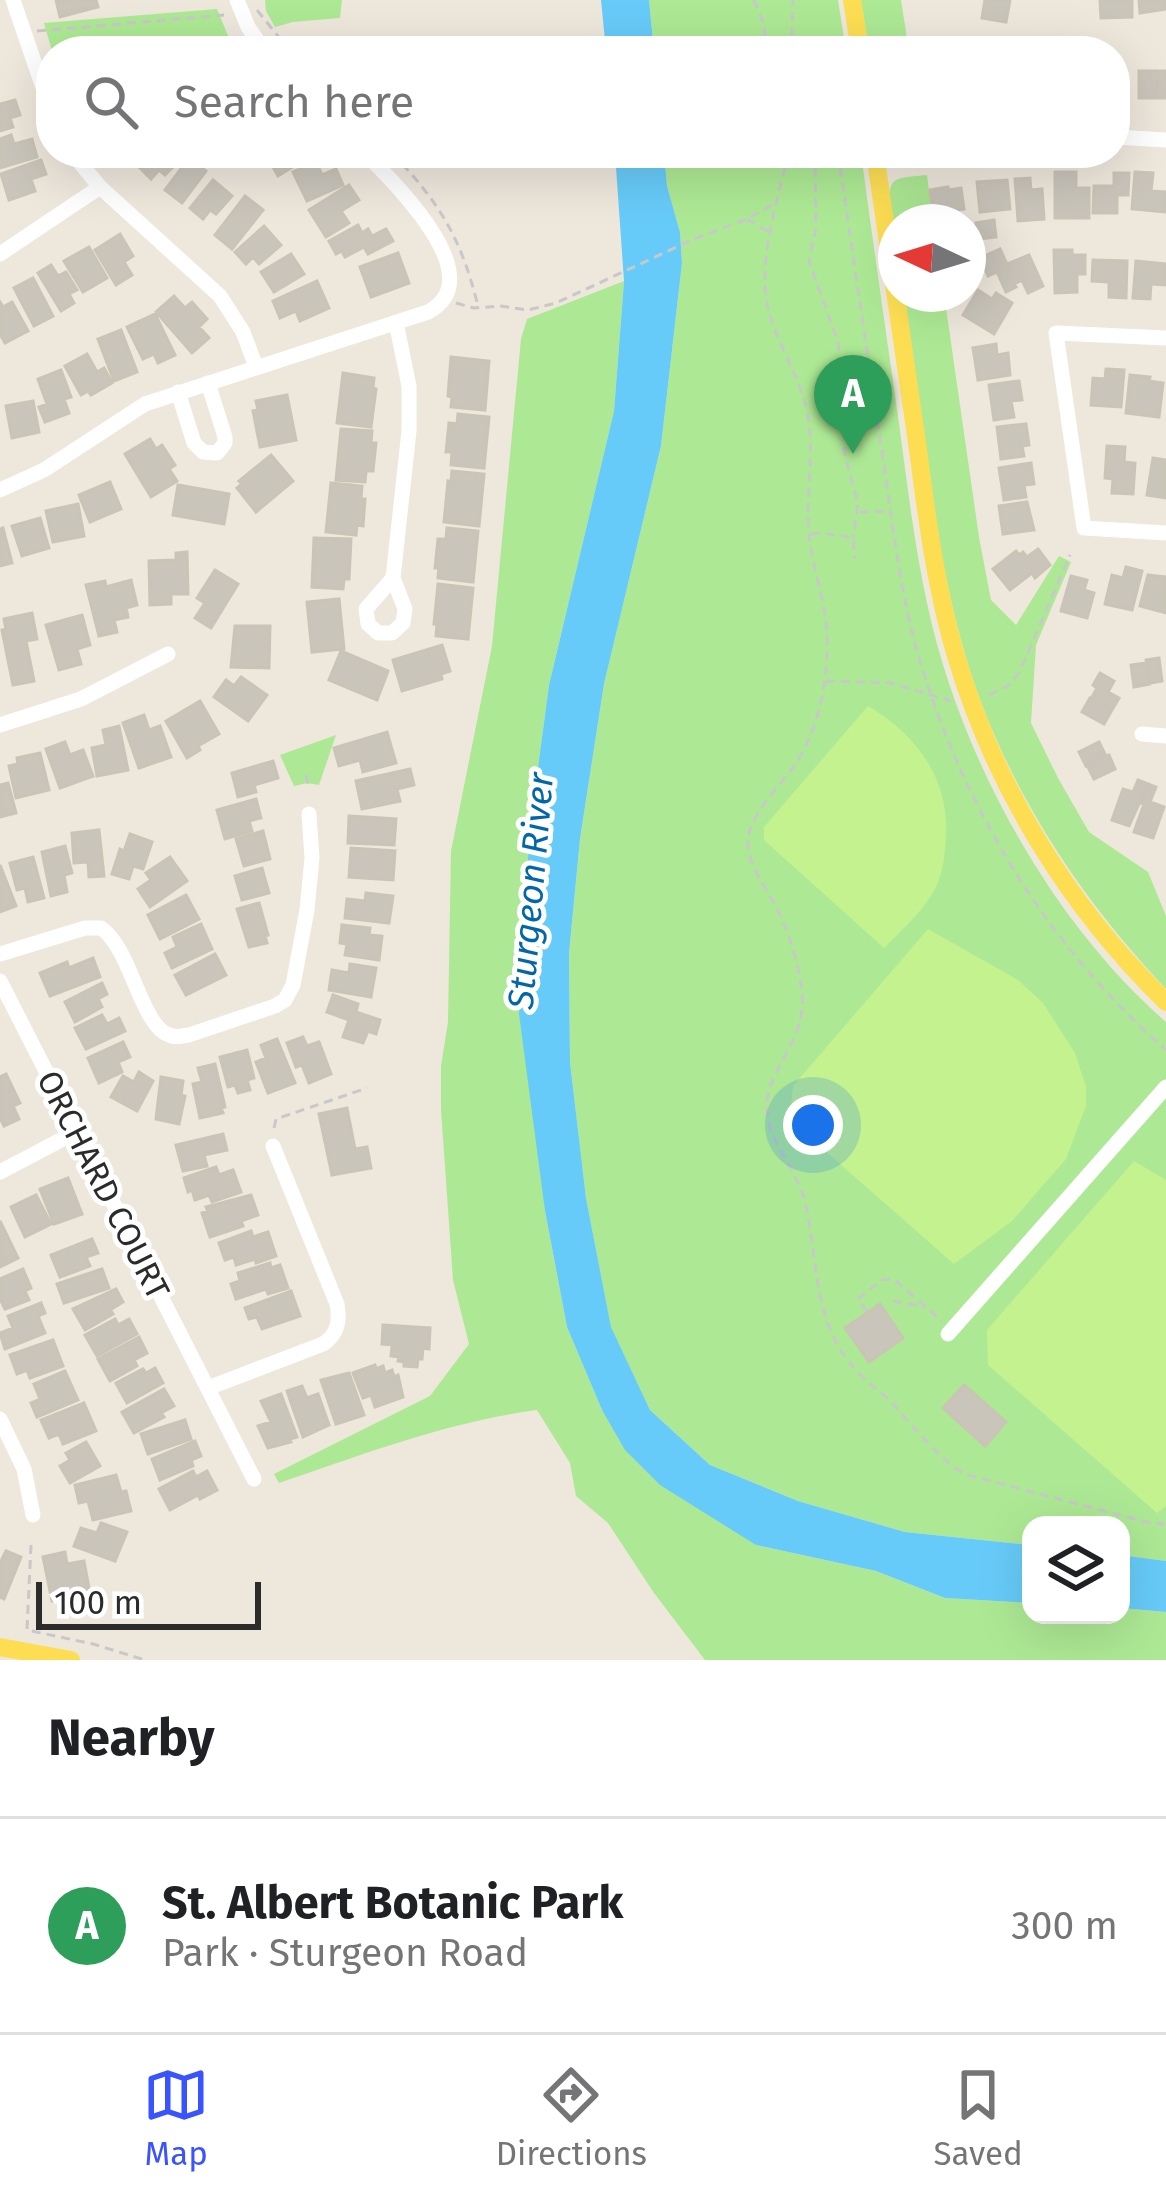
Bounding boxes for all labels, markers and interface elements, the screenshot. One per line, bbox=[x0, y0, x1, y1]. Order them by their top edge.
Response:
search box bbox=[36, 36, 1130, 168]
icon: search bbox=[78, 69, 144, 135]
text: Search here bbox=[174, 75, 414, 129]
north arrow bbox=[878, 204, 986, 312]
pin: A bbox=[814, 355, 892, 454]
water label: Sturgeon River bbox=[499, 770, 563, 1012]
street label: ORCHARD COURT bbox=[28, 1064, 178, 1306]
your location bbox=[783, 1095, 843, 1155]
map controls bbox=[1022, 1516, 1130, 1624]
button: layers bbox=[1022, 1516, 1130, 1624]
scale bar bbox=[36, 1576, 261, 1629]
text: 100 m bbox=[54, 1583, 142, 1623]
text: Nearby bbox=[48, 1707, 214, 1769]
text: St. Albert Botanic Park bbox=[162, 1876, 623, 1930]
text: A bbox=[75, 1903, 99, 1949]
text: 300 m bbox=[1011, 1903, 1118, 1949]
text: Park · Sturgeon Road bbox=[162, 1930, 528, 1976]
tab: Map bbox=[143, 2062, 209, 2174]
tab: Directions bbox=[496, 2062, 647, 2174]
tab: Saved bbox=[933, 2062, 1023, 2174]

